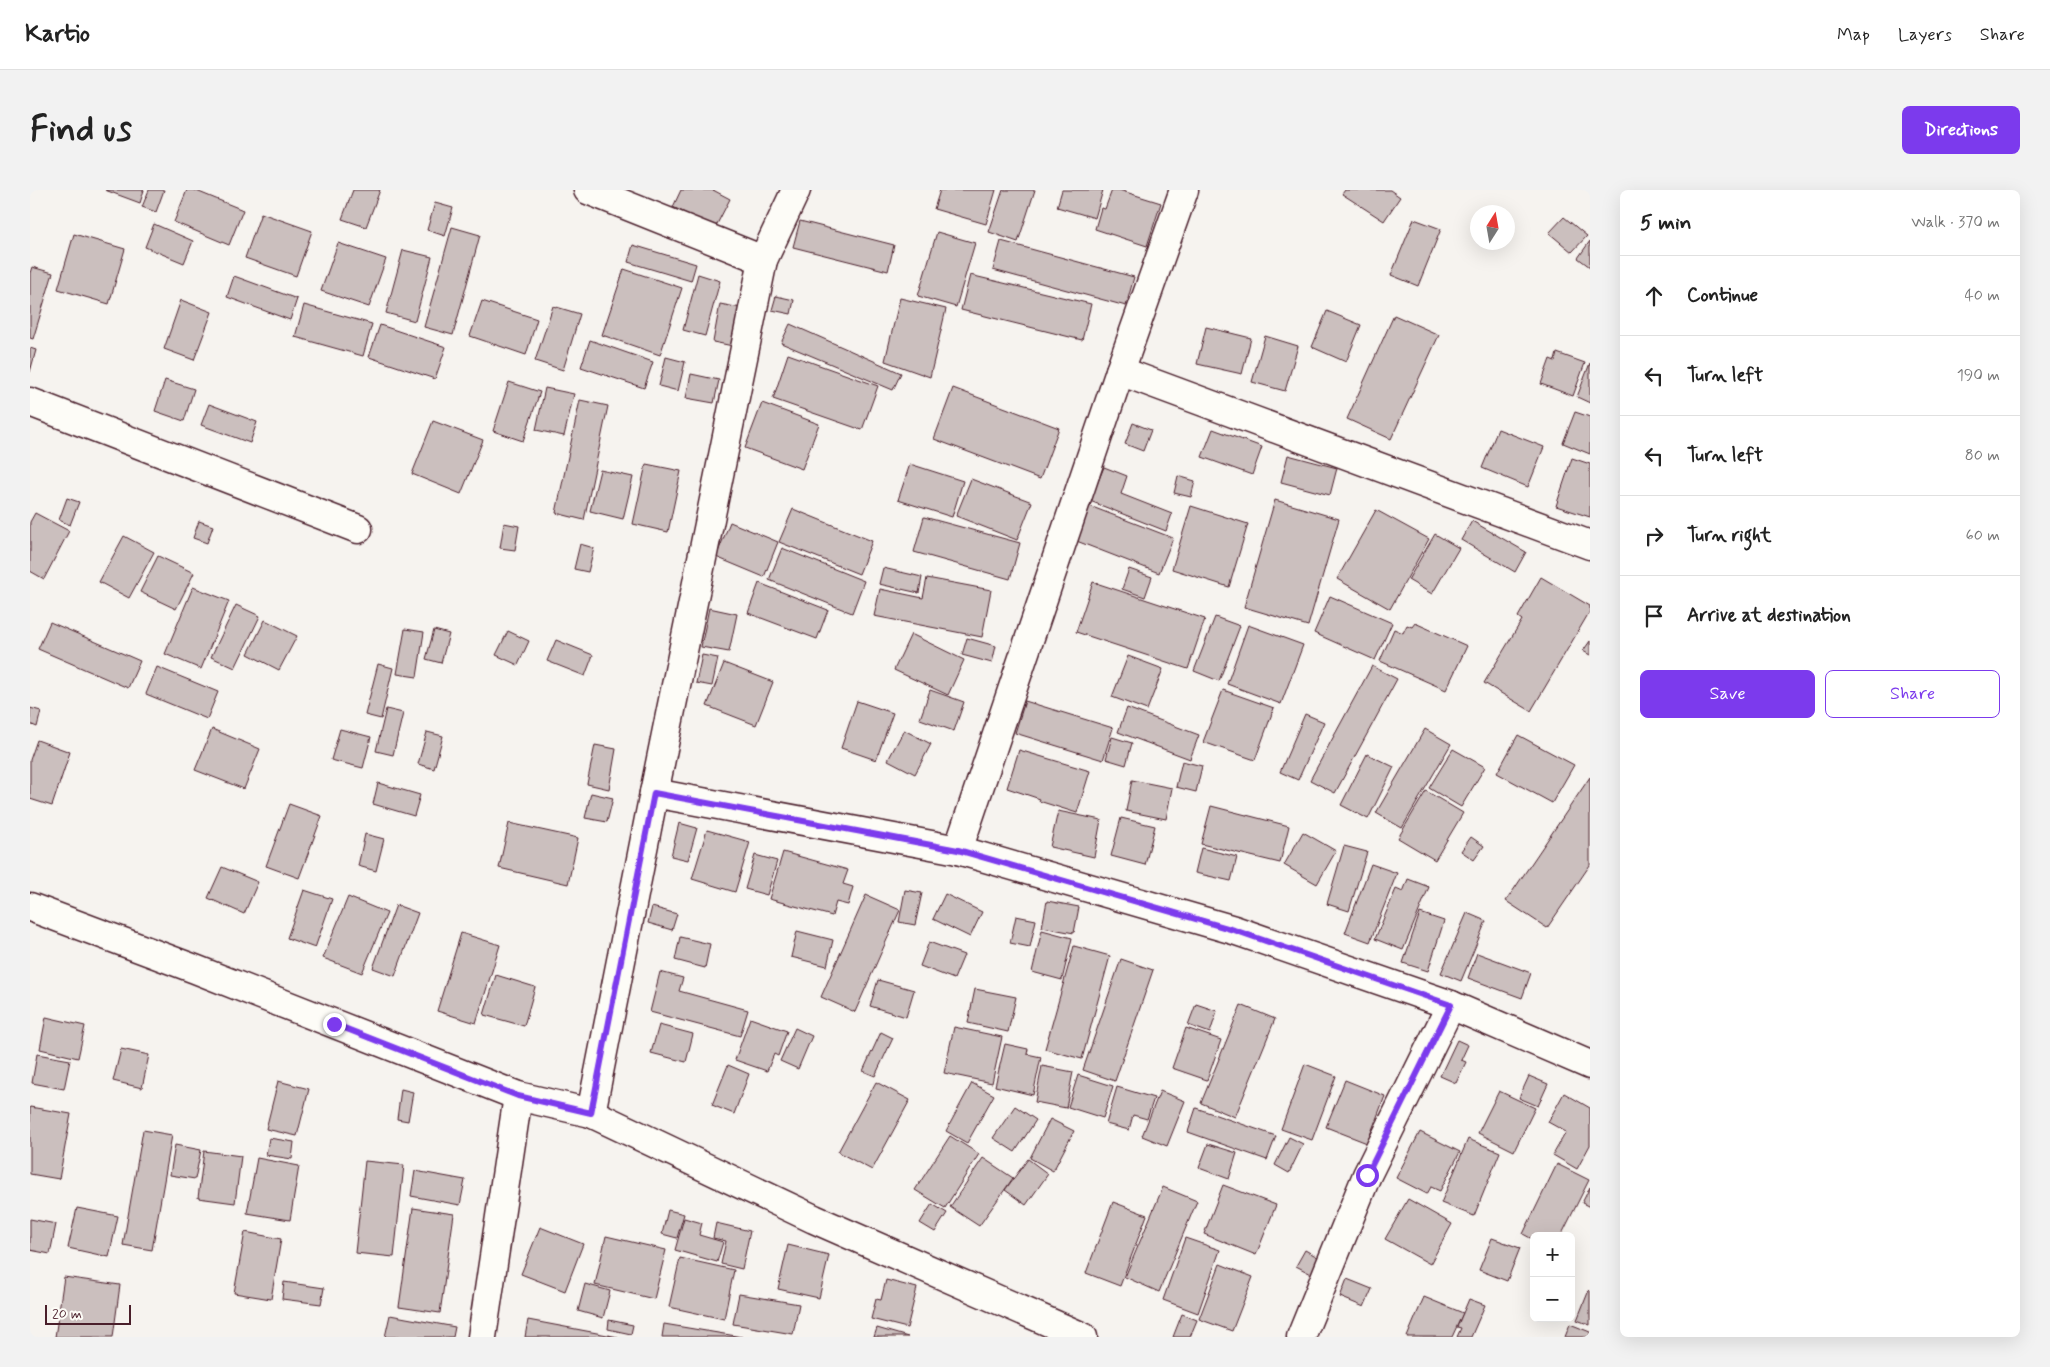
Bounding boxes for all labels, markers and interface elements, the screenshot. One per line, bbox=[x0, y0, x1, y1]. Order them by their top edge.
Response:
text: Kartio bbox=[25, 19, 90, 50]
text: Map bbox=[1837, 23, 1870, 47]
text: Layers bbox=[1898, 23, 1952, 47]
text: Share bbox=[1980, 23, 2025, 47]
button: Directions bbox=[1902, 106, 2020, 154]
text: Find us bbox=[30, 107, 132, 153]
north arrow bbox=[1470, 205, 1515, 250]
text: 5 min bbox=[1640, 209, 1692, 237]
text: Walk · 370 m bbox=[1911, 212, 2000, 233]
icon: ahead bbox=[1640, 282, 1668, 310]
text: Continue bbox=[1687, 283, 1758, 308]
text: 40 m bbox=[1964, 285, 2000, 306]
icon: left bbox=[1640, 362, 1668, 390]
text: Turn left bbox=[1687, 363, 1763, 388]
text: 190 m bbox=[1957, 365, 2000, 386]
icon: left bbox=[1640, 442, 1668, 470]
text: Turn left bbox=[1687, 443, 1763, 468]
text: 80 m bbox=[1965, 445, 2000, 466]
icon: right bbox=[1640, 522, 1668, 550]
text: Turn right bbox=[1687, 523, 1771, 548]
text: 60 m bbox=[1966, 525, 2000, 546]
icon: arrive bbox=[1640, 602, 1668, 630]
text: Arrive at destination bbox=[1687, 603, 1851, 628]
button: Save bbox=[1640, 670, 1815, 718]
button: Share bbox=[1825, 670, 2000, 718]
route end bbox=[323, 1013, 346, 1036]
route start bbox=[1356, 1164, 1379, 1187]
map controls bbox=[1530, 1232, 1575, 1322]
button: + bbox=[1530, 1232, 1575, 1277]
button: − bbox=[1530, 1277, 1575, 1322]
scale bar bbox=[45, 1302, 131, 1325]
text: 20 m bbox=[52, 1305, 82, 1323]

